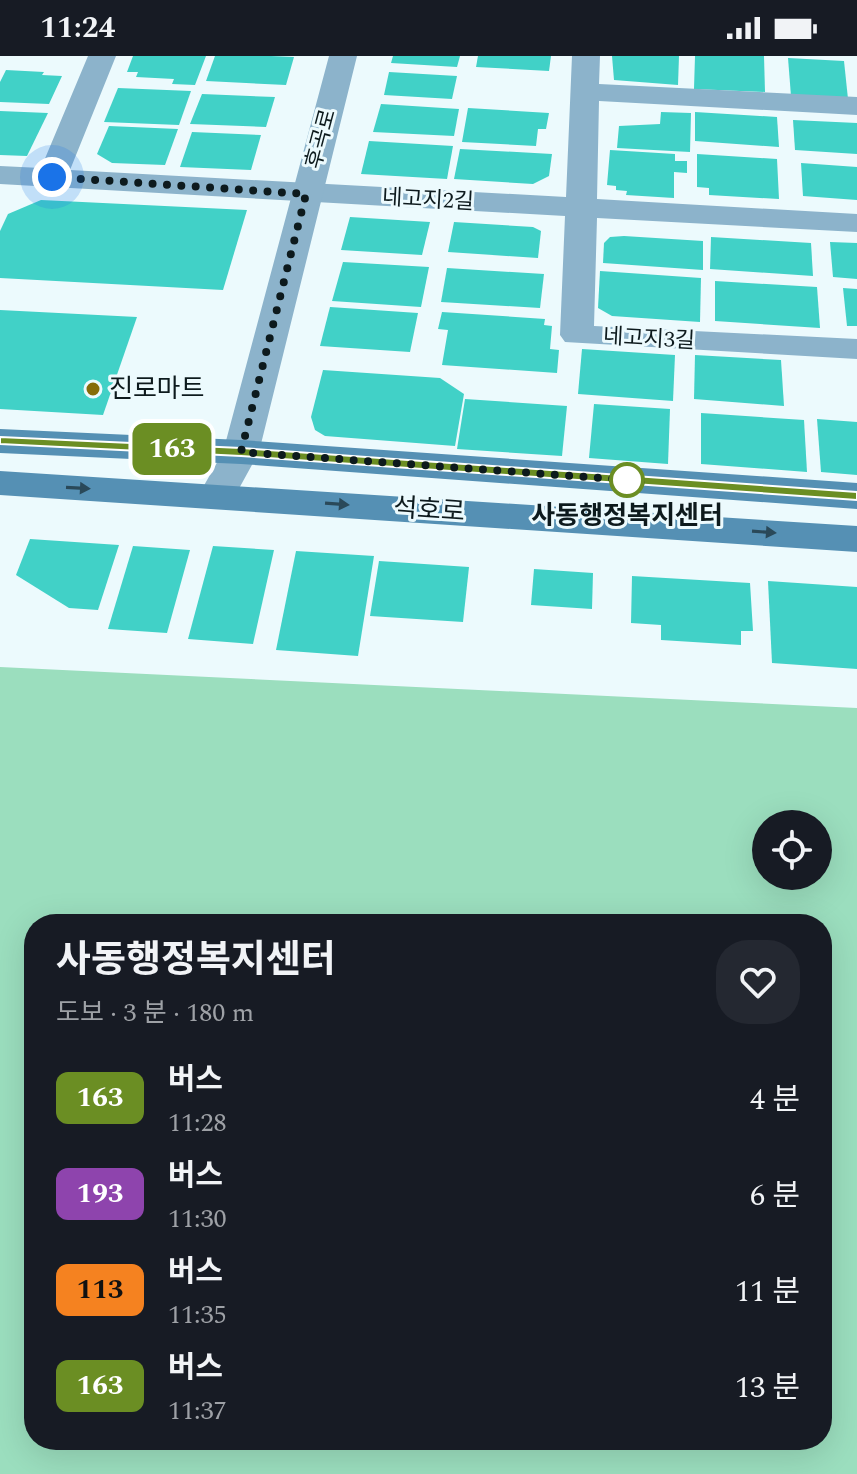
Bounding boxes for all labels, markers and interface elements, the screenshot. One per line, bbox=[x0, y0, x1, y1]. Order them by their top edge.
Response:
text: 11:24 bbox=[40, 5, 115, 51]
street label: 후곡로 bbox=[297, 105, 345, 173]
your location bbox=[32, 157, 72, 197]
street label: 네고지2길 bbox=[381, 181, 475, 219]
street label: 네고지3길 bbox=[602, 320, 696, 358]
place label: 진로마트 bbox=[109, 369, 205, 409]
marker: 진로마트 bbox=[84, 380, 102, 398]
line badge: 163 bbox=[126, 423, 218, 475]
text: 163 bbox=[148, 427, 196, 470]
marker: 사동행정복지센터 bbox=[610, 463, 644, 497]
one-way arrow bbox=[66, 481, 91, 494]
street label: 석호로 bbox=[392, 488, 466, 532]
place label: 사동행정복지센터 bbox=[531, 496, 723, 536]
one-way arrow bbox=[325, 498, 350, 511]
one-way arrow bbox=[752, 526, 777, 539]
map controls bbox=[752, 810, 832, 890]
button: locate bbox=[752, 810, 832, 890]
text: 사동행정복지센터 bbox=[56, 932, 336, 990]
button: heart bbox=[716, 940, 800, 1024]
text: 도보 · 3 분 · 180 m bbox=[56, 993, 254, 1033]
text: 버스 bbox=[168, 1057, 223, 1103]
text: 163 bbox=[76, 1076, 124, 1119]
text: 4 분 bbox=[750, 1077, 800, 1123]
text: 11:28 bbox=[168, 1103, 227, 1143]
text: 버스 bbox=[168, 1153, 223, 1199]
text: 193 bbox=[76, 1172, 124, 1215]
text: 6 분 bbox=[750, 1173, 800, 1219]
text: 11:30 bbox=[168, 1199, 227, 1239]
text: 버스 bbox=[168, 1249, 223, 1295]
text: 113 bbox=[76, 1268, 124, 1311]
text: 11 분 bbox=[735, 1269, 800, 1315]
text: 11:35 bbox=[168, 1295, 227, 1335]
text: 버스 bbox=[168, 1345, 223, 1391]
text: 163 bbox=[76, 1364, 124, 1407]
text: 13 분 bbox=[735, 1365, 800, 1411]
text: 11:37 bbox=[168, 1391, 227, 1431]

